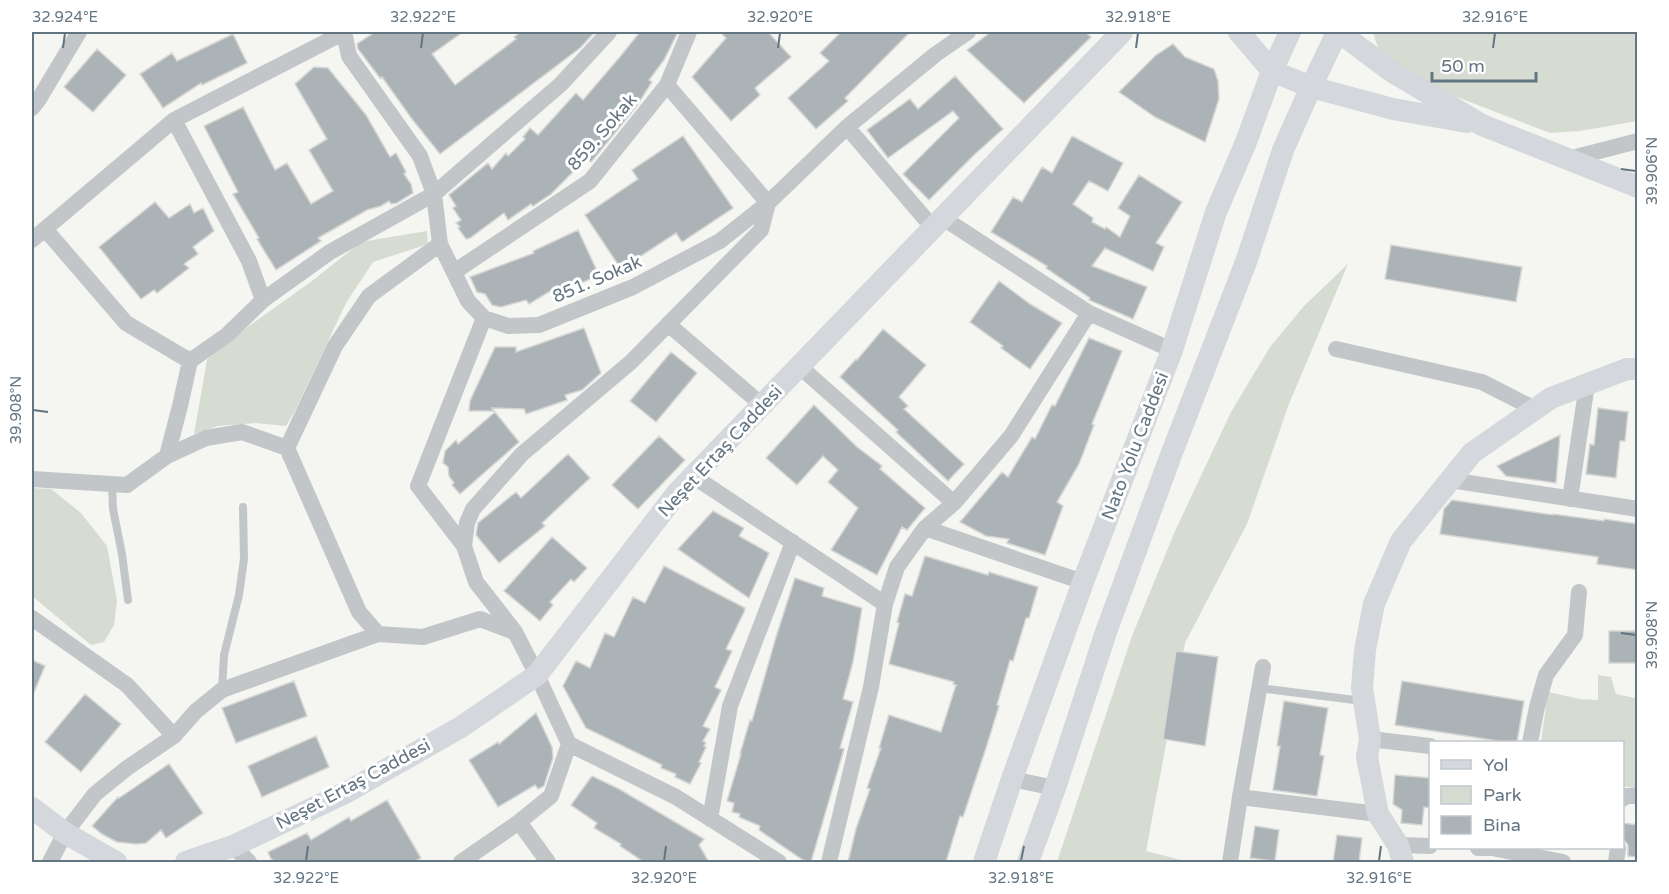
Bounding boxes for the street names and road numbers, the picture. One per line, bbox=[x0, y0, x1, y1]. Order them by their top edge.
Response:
street label: 859. Sokak bbox=[563, 89, 642, 175]
street label: 851. Sokak bbox=[549, 250, 645, 308]
street label: Nato Yolu Caddesi bbox=[1097, 369, 1173, 523]
street label: Neşet Ertaş Caddesi bbox=[653, 381, 787, 521]
street label: Neşet Ertaş Caddesi bbox=[272, 734, 434, 834]

